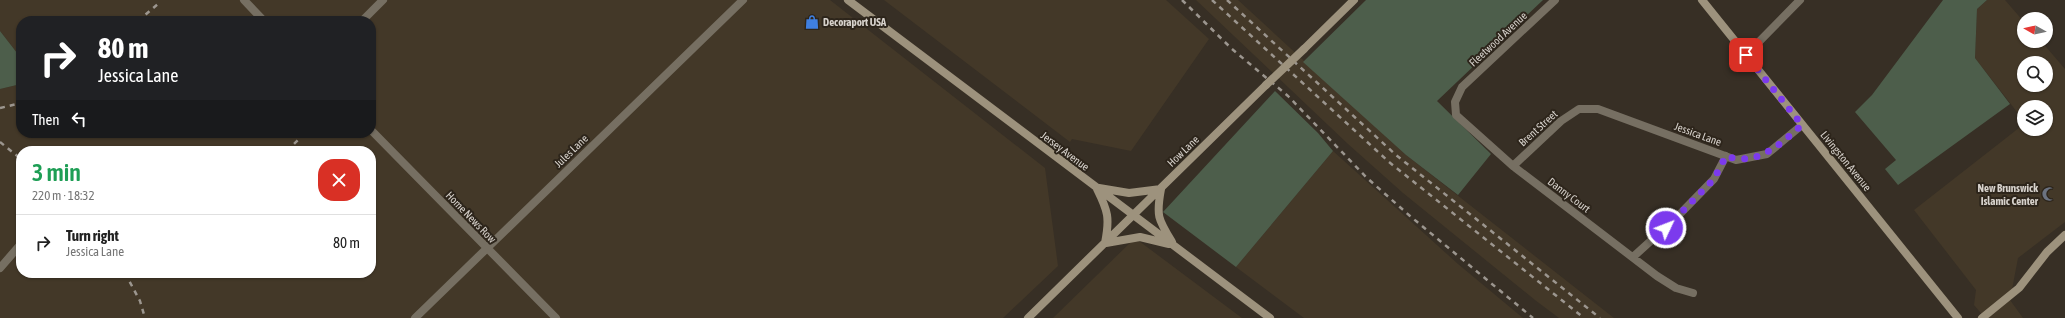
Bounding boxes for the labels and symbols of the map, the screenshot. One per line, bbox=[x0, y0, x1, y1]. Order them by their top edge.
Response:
street label: Fleetwood Avenue bbox=[1467, 9, 1529, 69]
north arrow bbox=[2017, 12, 2053, 48]
shop icon: Decoraport USA bbox=[804, 14, 820, 30]
place label: Decoraport USA bbox=[823, 16, 887, 28]
pin bbox=[1729, 38, 1763, 72]
street label: Brent Street bbox=[1516, 108, 1560, 148]
street label: Jessica Lane bbox=[1673, 120, 1723, 148]
street label: Jersey Avenue bbox=[1039, 129, 1091, 173]
street label: Livingston Avenue bbox=[1818, 129, 1874, 193]
street label: Jules Lane bbox=[552, 132, 590, 170]
street label: How Lane bbox=[1165, 133, 1201, 169]
street label: Danny Court bbox=[1546, 175, 1592, 215]
place label: New Brunswick Islamic Center bbox=[1978, 182, 2039, 207]
mosque icon: New Brunswick Islamic Center bbox=[2041, 186, 2057, 202]
street label: Home News Row bbox=[444, 189, 499, 245]
position arrow bbox=[1645, 207, 1687, 249]

